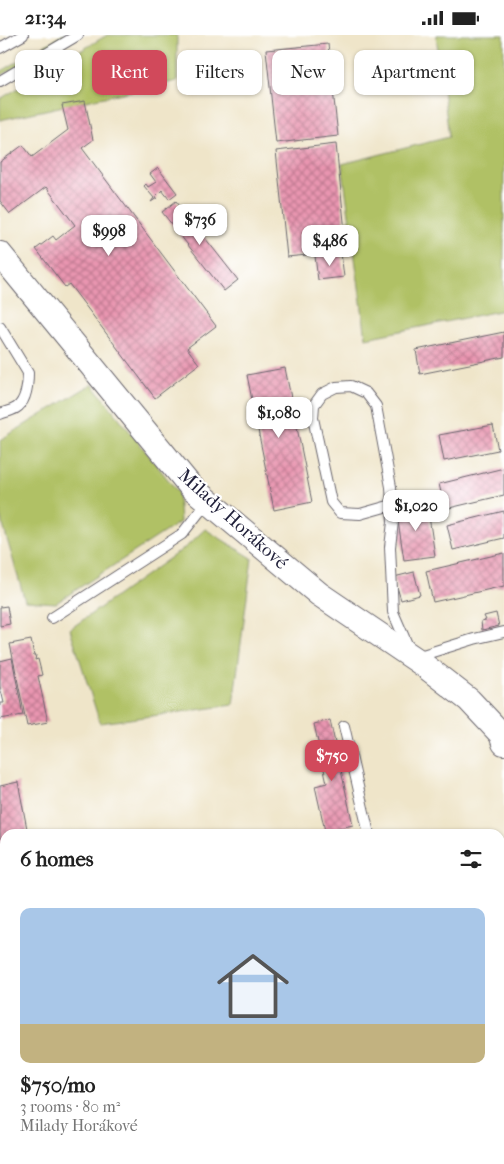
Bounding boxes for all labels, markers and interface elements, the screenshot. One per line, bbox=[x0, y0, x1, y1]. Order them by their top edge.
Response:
text: 21:34 bbox=[25, 7, 65, 29]
chip: Buy bbox=[15, 50, 82, 95]
chip: Rent bbox=[92, 50, 167, 95]
chip: Filters bbox=[177, 50, 262, 95]
chip: New bbox=[272, 50, 344, 95]
chip: Apartment bbox=[354, 50, 474, 95]
pin: $736 bbox=[170, 203, 230, 246]
text: $736 bbox=[184, 210, 216, 229]
pin: $998 bbox=[79, 215, 139, 257]
text: $998 bbox=[92, 221, 126, 240]
pin: $486 bbox=[300, 225, 360, 267]
text: $486 bbox=[313, 231, 347, 250]
pin: $1,080 bbox=[238, 397, 320, 439]
text: $1,080 bbox=[257, 403, 301, 422]
street label: Milady Horákové bbox=[174, 464, 292, 574]
pin: $1,020 bbox=[375, 489, 457, 532]
text: $1,020 bbox=[394, 496, 438, 515]
pin: $750 bbox=[302, 739, 362, 782]
text: $750 bbox=[316, 746, 348, 765]
icon: filters bbox=[457, 845, 485, 873]
text: 6 homes bbox=[20, 847, 94, 871]
icon: home bbox=[208, 941, 298, 1031]
text: $750/mo bbox=[20, 1073, 95, 1097]
text: 3 rooms · 80 m² bbox=[20, 1097, 120, 1116]
text: Milady Horákové bbox=[20, 1116, 138, 1135]

